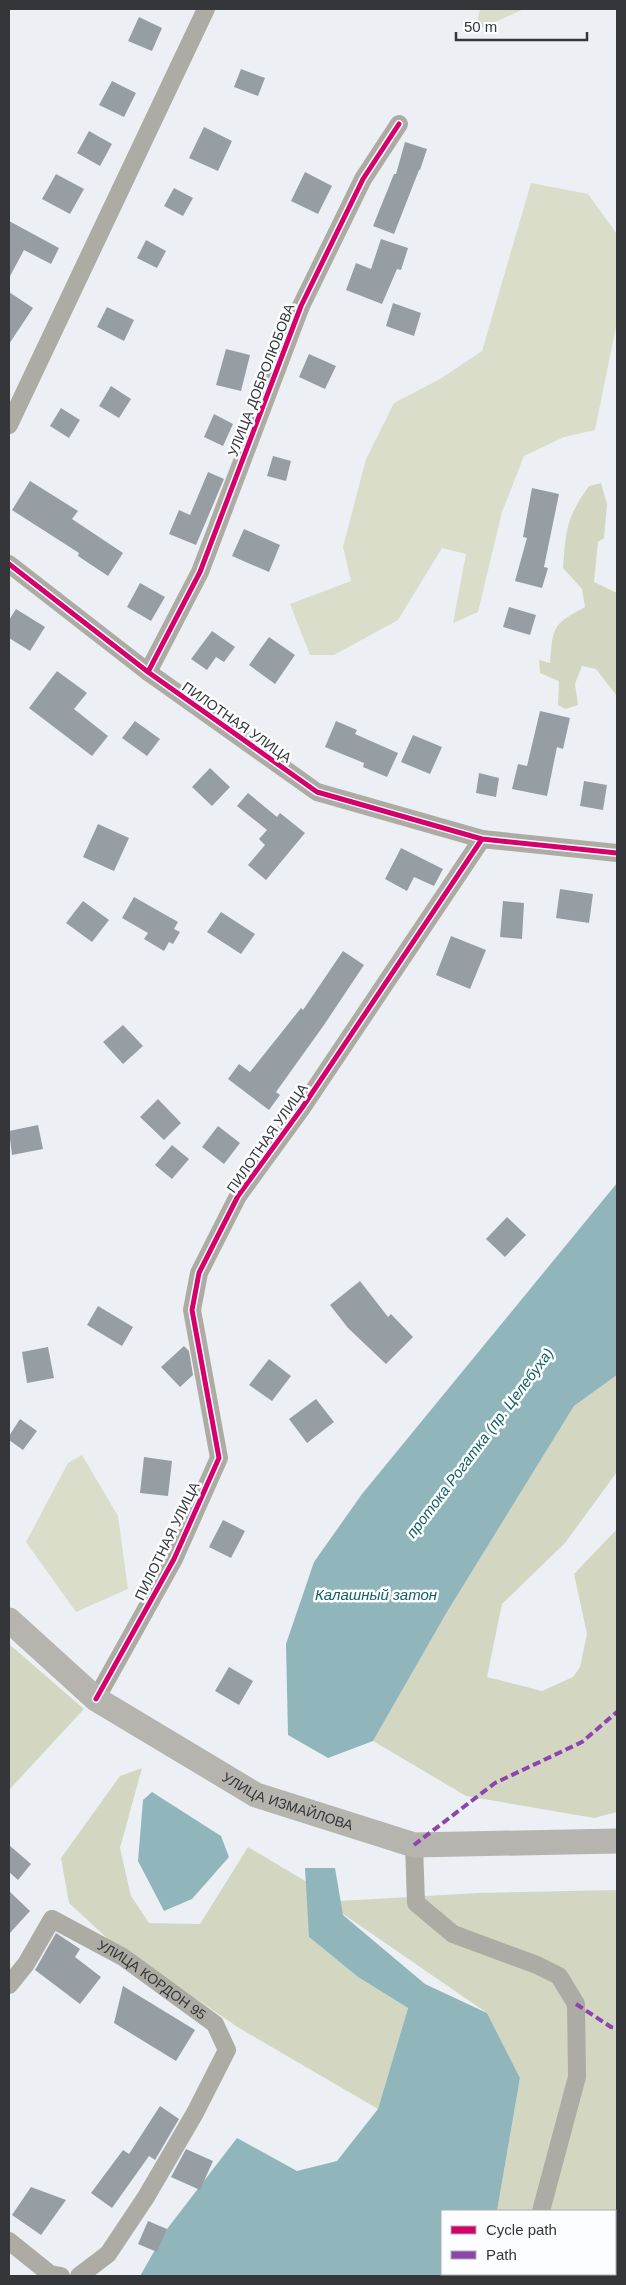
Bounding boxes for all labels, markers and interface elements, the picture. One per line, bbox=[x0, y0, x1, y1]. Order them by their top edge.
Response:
scale bar bbox=[456, 10, 587, 42]
text: 50 m bbox=[464, 18, 497, 35]
street label: УЛИЦА ДОБРОЛЮБОВА bbox=[224, 301, 298, 459]
street label: ПИЛОТНАЯ УЛИЦА bbox=[179, 678, 295, 766]
street label: ПИЛОТНАЯ УЛИЦА bbox=[223, 1080, 311, 1196]
water label: протока Рогатка (пр. Целебуха) bbox=[403, 1344, 557, 1541]
street label: ПИЛОТНАЯ УЛИЦА bbox=[131, 1479, 203, 1603]
water label: Калашный затон bbox=[315, 1586, 437, 1603]
street label: УЛИЦА ИЗМАЙЛОВА bbox=[220, 1769, 356, 1833]
street label: УЛИЦА КОРДОН 95 bbox=[95, 1937, 209, 2023]
legend bbox=[441, 2210, 616, 2275]
text: Cycle path bbox=[486, 2221, 557, 2238]
text: Path bbox=[486, 2246, 517, 2263]

